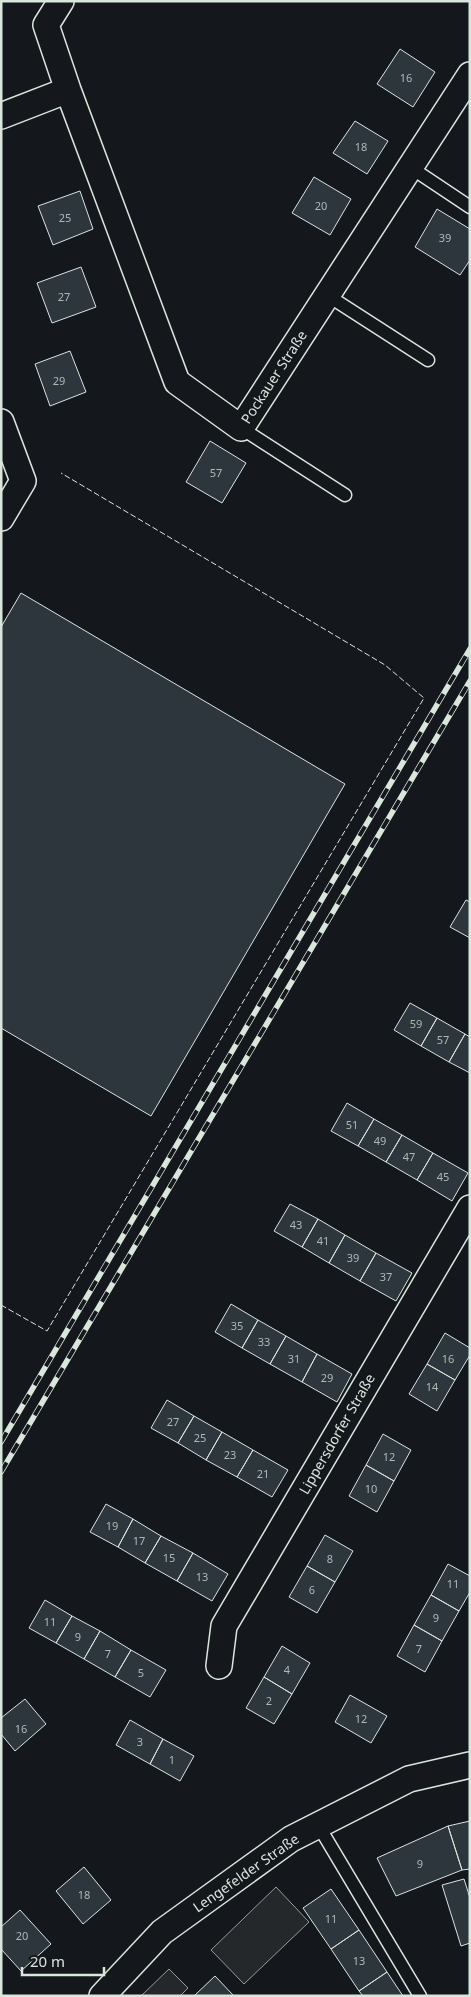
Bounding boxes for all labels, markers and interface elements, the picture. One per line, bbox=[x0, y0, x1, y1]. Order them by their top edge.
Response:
house number: 16 bbox=[400, 70, 412, 85]
house number: 18 bbox=[355, 139, 367, 154]
house number: 20 bbox=[315, 198, 327, 213]
house number: 25 bbox=[59, 210, 71, 225]
house number: 39 bbox=[439, 230, 451, 245]
house number: 27 bbox=[58, 289, 70, 304]
street label: Pockauer Straße bbox=[236, 326, 311, 427]
house number: 29 bbox=[53, 373, 65, 388]
house number: 57 bbox=[210, 465, 222, 480]
house number: 59 bbox=[410, 1016, 422, 1031]
house number: 57 bbox=[437, 1032, 449, 1047]
house number: 51 bbox=[346, 1117, 358, 1132]
house number: 49 bbox=[374, 1133, 386, 1148]
house number: 47 bbox=[403, 1149, 415, 1164]
house number: 45 bbox=[437, 1169, 449, 1184]
house number: 43 bbox=[290, 1217, 302, 1232]
house number: 41 bbox=[317, 1233, 329, 1248]
house number: 39 bbox=[347, 1250, 359, 1265]
house number: 37 bbox=[380, 1269, 392, 1284]
house number: 35 bbox=[231, 1318, 243, 1333]
house number: 33 bbox=[258, 1334, 270, 1349]
house number: 31 bbox=[288, 1351, 300, 1366]
house number: 16 bbox=[442, 1351, 454, 1366]
street label: Lippersdorfer Straße bbox=[294, 1370, 379, 1498]
house number: 29 bbox=[321, 1370, 333, 1385]
house number: 14 bbox=[426, 1379, 439, 1394]
house number: 27 bbox=[167, 1414, 179, 1429]
house number: 25 bbox=[194, 1430, 206, 1445]
house number: 23 bbox=[224, 1447, 236, 1462]
house number: 12 bbox=[383, 1449, 395, 1464]
house number: 21 bbox=[257, 1466, 269, 1481]
house number: 10 bbox=[365, 1481, 377, 1496]
house number: 19 bbox=[106, 1518, 118, 1533]
house number: 17 bbox=[133, 1533, 145, 1548]
house number: 15 bbox=[163, 1550, 175, 1565]
house number: 8 bbox=[327, 1551, 333, 1566]
house number: 13 bbox=[196, 1569, 208, 1584]
house number: 11 bbox=[447, 1576, 459, 1591]
house number: 6 bbox=[309, 1582, 315, 1597]
house number: 9 bbox=[433, 1610, 439, 1625]
house number: 11 bbox=[44, 1614, 56, 1629]
house number: 9 bbox=[75, 1629, 81, 1644]
house number: 7 bbox=[416, 1641, 422, 1656]
house number: 7 bbox=[105, 1646, 111, 1661]
house number: 4 bbox=[284, 1662, 291, 1677]
house number: 5 bbox=[138, 1665, 144, 1680]
house number: 2 bbox=[266, 1693, 272, 1708]
house number: 12 bbox=[355, 1711, 367, 1726]
house number: 16 bbox=[15, 1721, 27, 1736]
house number: 3 bbox=[137, 1734, 143, 1749]
house number: 1 bbox=[169, 1752, 175, 1767]
street label: Lengefelder Straße bbox=[189, 1829, 303, 1916]
house number: 9 bbox=[417, 1856, 423, 1871]
house number: 18 bbox=[78, 1887, 90, 1902]
house number: 11 bbox=[325, 1911, 337, 1926]
house number: 20 bbox=[16, 1928, 28, 1943]
scale bar bbox=[22, 1944, 105, 1976]
text: 20 m bbox=[30, 1951, 65, 1971]
house number: 13 bbox=[353, 1953, 365, 1968]

